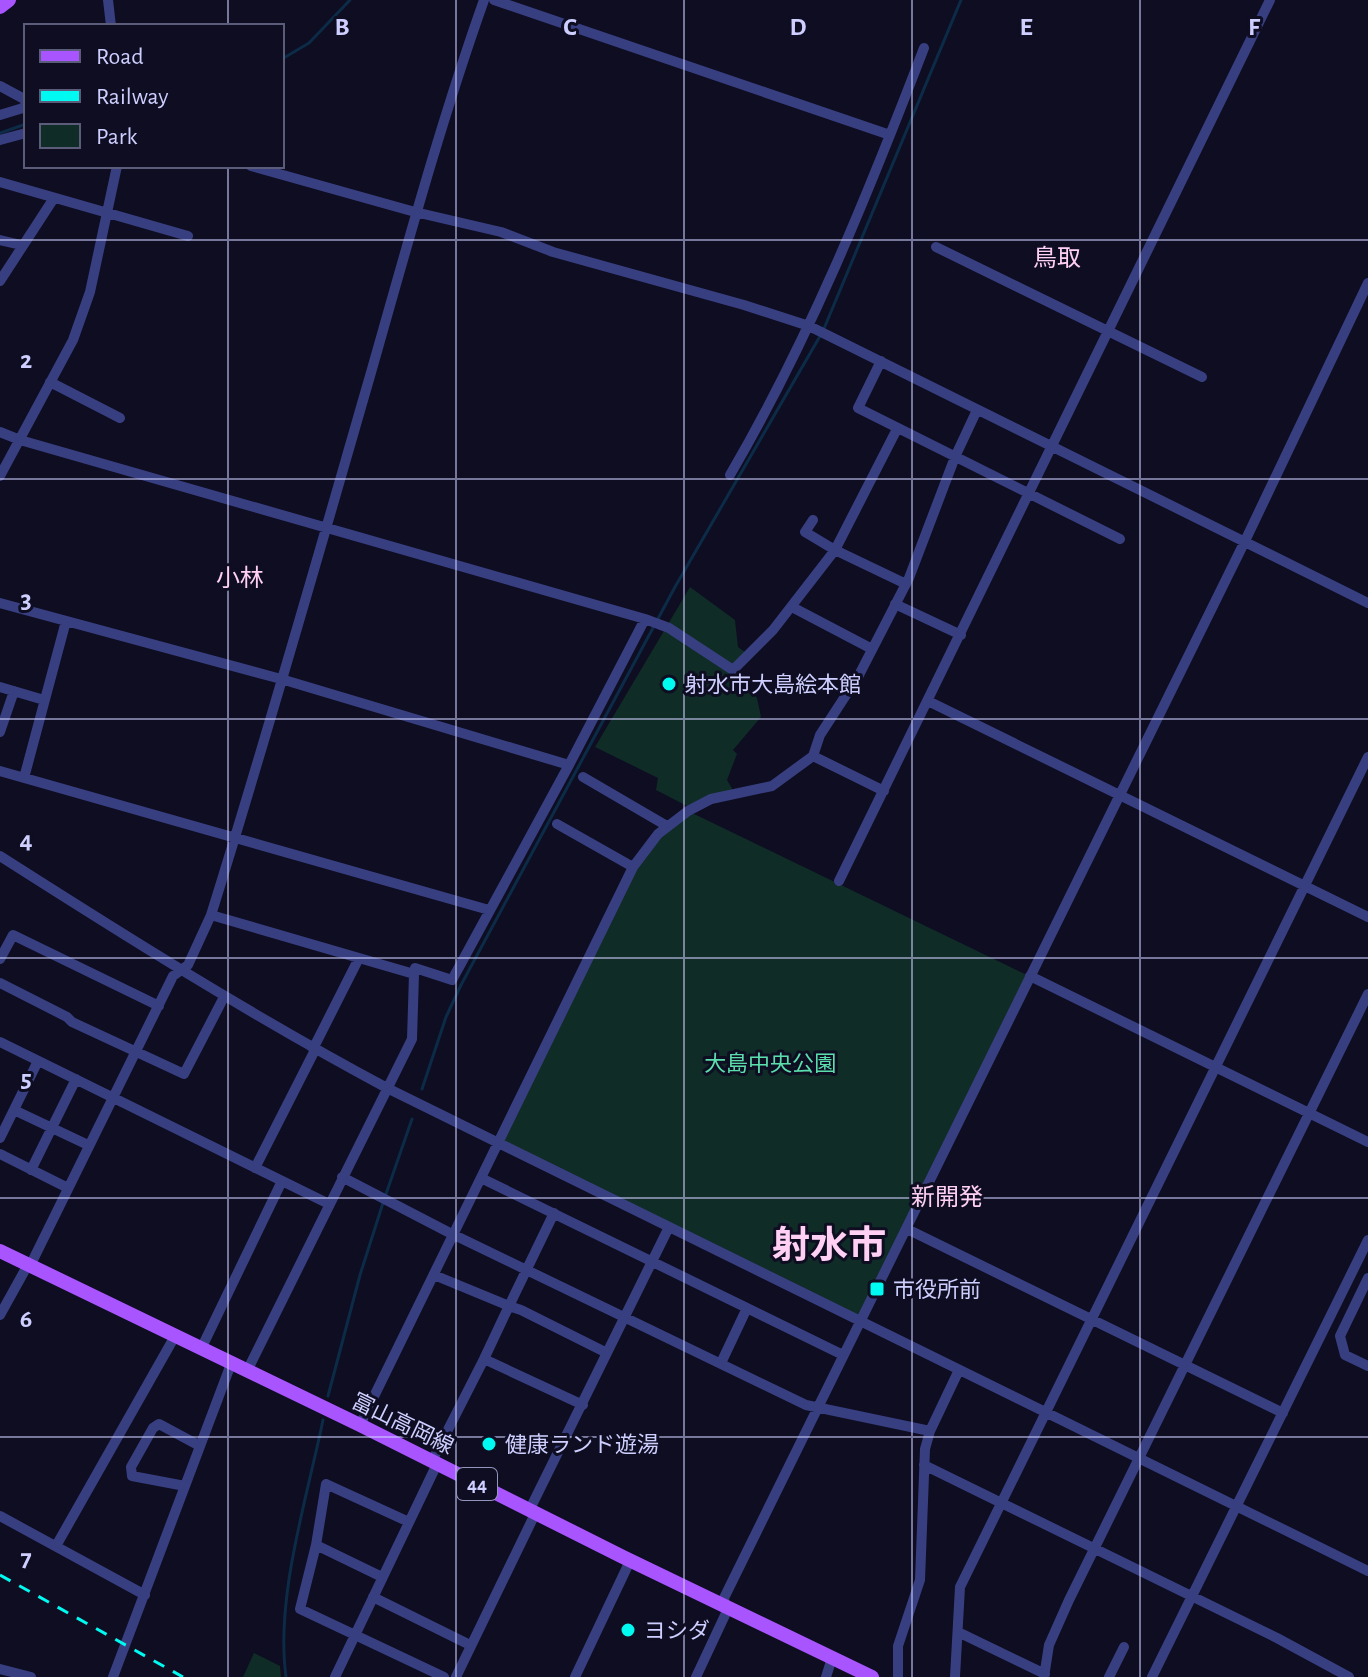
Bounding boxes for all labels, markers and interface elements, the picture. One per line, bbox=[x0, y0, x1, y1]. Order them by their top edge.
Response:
text: B bbox=[334, 14, 350, 40]
text: C bbox=[563, 14, 577, 40]
text: D bbox=[789, 14, 807, 40]
text: E bbox=[1019, 14, 1033, 40]
text: F bbox=[1248, 14, 1261, 40]
legend bbox=[24, 24, 284, 168]
text: Road bbox=[96, 45, 144, 69]
text: Railway bbox=[96, 85, 168, 109]
text: Park bbox=[96, 125, 137, 149]
district label: 鳥取 bbox=[1033, 245, 1081, 271]
text: 2 bbox=[20, 347, 32, 373]
district label: 小林 bbox=[216, 565, 264, 591]
text: 3 bbox=[20, 587, 32, 613]
place label: 射水市大島絵本館 bbox=[685, 673, 861, 696]
marker: 射水市大島絵本館 bbox=[660, 675, 678, 693]
text: 4 bbox=[19, 827, 33, 853]
park label: 大島中央公園 bbox=[704, 1052, 836, 1075]
text: 5 bbox=[20, 1066, 32, 1092]
district label: 新開発 bbox=[911, 1184, 983, 1210]
district label: 射水市 bbox=[772, 1225, 886, 1266]
place label: 市役所前 bbox=[893, 1278, 981, 1301]
marker: 市役所前 bbox=[868, 1280, 886, 1298]
text: 6 bbox=[20, 1306, 32, 1332]
street label: 富山高岡線 bbox=[348, 1389, 457, 1458]
place label: 健康ランド遊湯 bbox=[505, 1433, 659, 1456]
marker: 健康ランド遊湯 bbox=[480, 1435, 498, 1453]
road number: 44 bbox=[457, 1468, 497, 1500]
text: 7 bbox=[20, 1545, 32, 1571]
place label: ヨシダ bbox=[644, 1619, 710, 1642]
marker: ヨシダ bbox=[619, 1621, 637, 1639]

